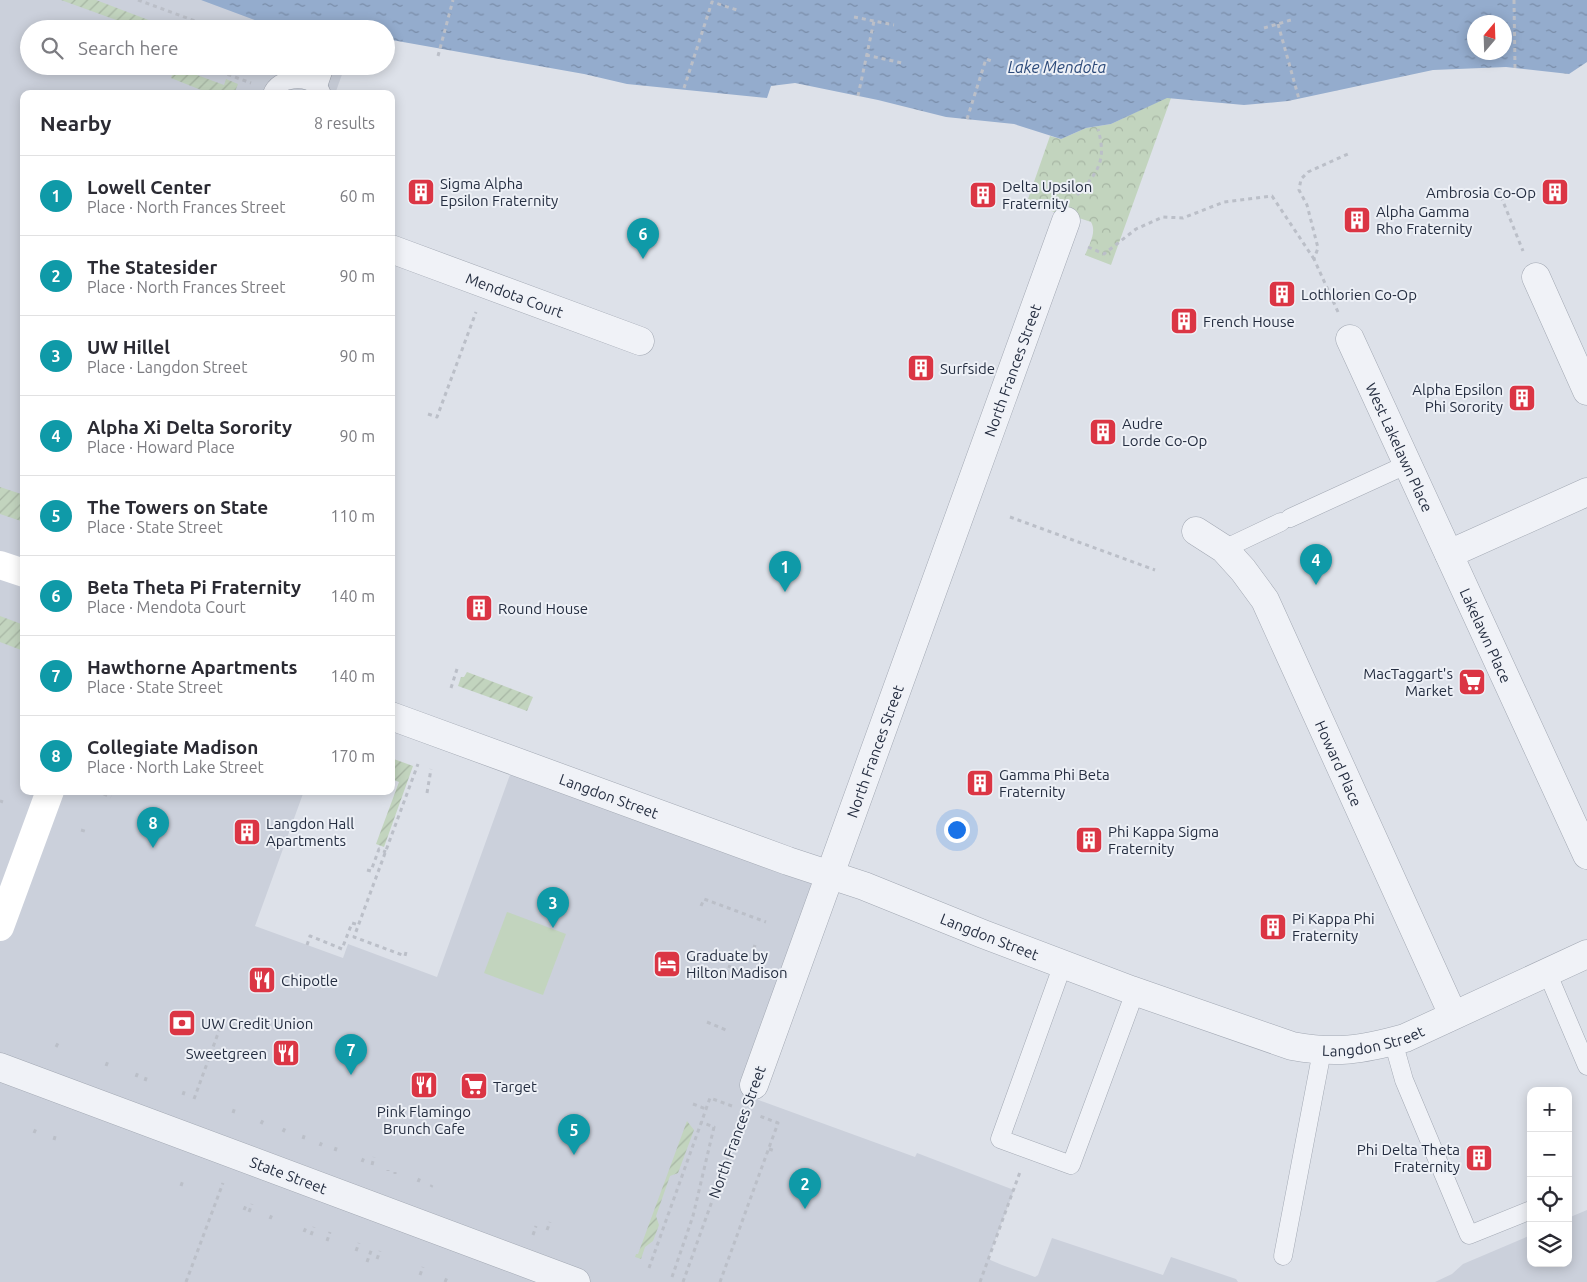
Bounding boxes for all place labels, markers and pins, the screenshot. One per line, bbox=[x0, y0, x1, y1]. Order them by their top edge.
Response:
place label: Sigma Alpha Epsilon Fraternity bbox=[440, 175, 558, 209]
building icon: Sigma Alpha Epsilon Fraternity bbox=[406, 177, 436, 207]
building icon: Ambrosia Co-Op bbox=[1540, 177, 1570, 207]
place label: Delta Upsilon Fraternity bbox=[1002, 178, 1092, 212]
building icon: Delta Upsilon Fraternity bbox=[968, 180, 998, 210]
place label: Ambrosia Co-Op bbox=[1426, 184, 1536, 201]
place label: Alpha Gamma Rho Fraternity bbox=[1376, 203, 1472, 237]
building icon: Alpha Gamma Rho Fraternity bbox=[1342, 205, 1372, 235]
pin: 6 bbox=[627, 218, 659, 259]
building icon: Lothlorien Co-Op bbox=[1267, 279, 1297, 309]
place label: Lothlorien Co-Op bbox=[1301, 286, 1417, 303]
building icon: French House bbox=[1169, 306, 1199, 336]
place label: French House bbox=[1203, 313, 1295, 330]
building icon: Surfside bbox=[906, 353, 936, 383]
place label: Surfside bbox=[940, 360, 995, 377]
place label: Alpha Epsilon Phi Sorority bbox=[1412, 381, 1503, 415]
building icon: Alpha Epsilon Phi Sorority bbox=[1507, 383, 1537, 413]
place label: Audre Lorde Co-Op bbox=[1122, 415, 1207, 449]
building icon: Audre Lorde Co-Op bbox=[1088, 417, 1118, 447]
pin: 4 bbox=[1300, 544, 1332, 585]
pin: 1 bbox=[769, 551, 801, 592]
building icon: Round House bbox=[464, 593, 494, 623]
place label: Round House bbox=[498, 600, 588, 617]
place label: MacTaggart's Market bbox=[1363, 665, 1453, 699]
supermarket icon: MacTaggart's Market bbox=[1457, 667, 1487, 697]
place label: Gamma Phi Beta Fraternity bbox=[999, 766, 1110, 800]
building icon: Gamma Phi Beta Fraternity bbox=[965, 768, 995, 798]
pin: 8 bbox=[137, 807, 169, 848]
place label: Langdon Hall Apartments bbox=[266, 815, 354, 849]
building icon: Langdon Hall Apartments bbox=[232, 817, 262, 847]
place label: Phi Kappa Sigma Fraternity bbox=[1108, 823, 1219, 857]
building icon: Phi Kappa Sigma Fraternity bbox=[1074, 825, 1104, 855]
pin: 3 bbox=[537, 887, 569, 928]
place label: Pi Kappa Phi Fraternity bbox=[1292, 910, 1375, 944]
building icon: Pi Kappa Phi Fraternity bbox=[1258, 912, 1288, 942]
place label: Graduate by Hilton Madison bbox=[686, 947, 788, 981]
hotel icon: Graduate by Hilton Madison bbox=[652, 949, 682, 979]
restaurant icon: Chipotle bbox=[247, 965, 277, 995]
place label: Chipotle bbox=[281, 972, 338, 989]
bank icon: UW Credit Union bbox=[167, 1008, 197, 1038]
place label: UW Credit Union bbox=[201, 1015, 313, 1032]
pin: 7 bbox=[335, 1034, 367, 1075]
restaurant icon: Sweetgreen bbox=[271, 1038, 301, 1068]
place label: Sweetgreen bbox=[186, 1045, 267, 1062]
restaurant icon: Pink Flamingo Brunch Cafe bbox=[409, 1070, 439, 1100]
supermarket icon: Target bbox=[459, 1071, 489, 1101]
place label: Target bbox=[493, 1078, 537, 1095]
place label: Pink Flamingo Brunch Cafe bbox=[377, 1103, 471, 1137]
pin: 5 bbox=[558, 1114, 590, 1155]
place label: Phi Delta Theta Fraternity bbox=[1357, 1141, 1460, 1175]
building icon: Phi Delta Theta Fraternity bbox=[1464, 1143, 1494, 1173]
pin: 2 bbox=[789, 1168, 821, 1209]

